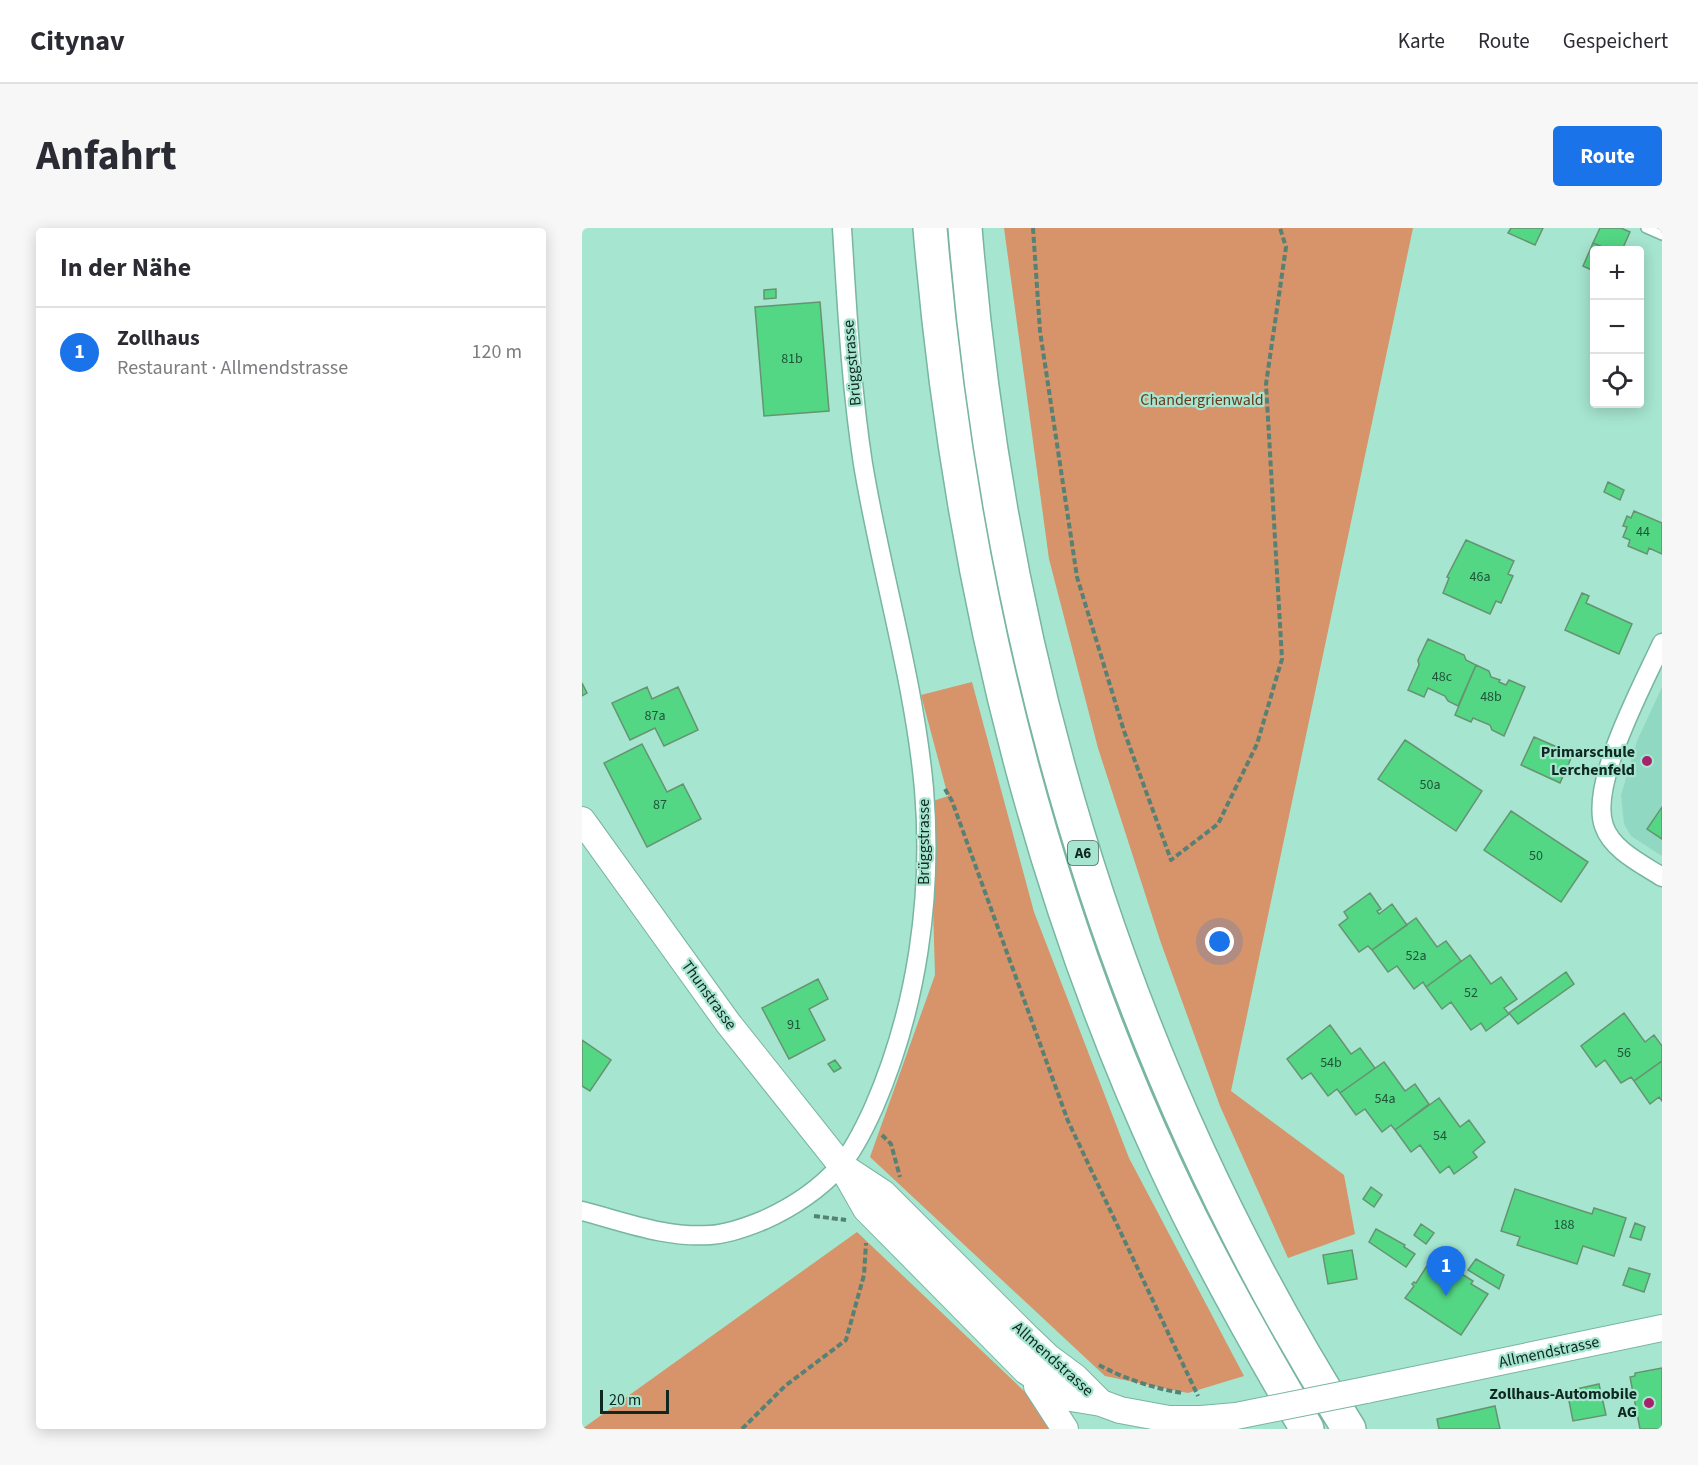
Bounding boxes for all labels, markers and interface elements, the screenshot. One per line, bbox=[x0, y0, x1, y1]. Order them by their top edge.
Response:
text: Citynav bbox=[30, 21, 125, 61]
text: Karte bbox=[1398, 26, 1445, 56]
text: Route bbox=[1478, 26, 1530, 56]
text: Gespeichert bbox=[1563, 26, 1668, 56]
text: Anfahrt bbox=[36, 126, 177, 186]
button: Route bbox=[1553, 126, 1662, 186]
map controls bbox=[1590, 246, 1644, 408]
button: + bbox=[1590, 246, 1644, 300]
text: In der Nähe bbox=[60, 249, 191, 286]
button: − bbox=[1590, 300, 1644, 354]
street label: Brüggstrasse bbox=[837, 319, 867, 407]
text: Zollhaus bbox=[117, 322, 200, 354]
text: 1 bbox=[74, 338, 85, 366]
text: 120 m bbox=[472, 338, 522, 366]
house number: 81b bbox=[781, 349, 803, 369]
text: Restaurant · Allmendstrasse bbox=[117, 354, 348, 382]
button: locate bbox=[1590, 354, 1644, 408]
park label: Chandergrienwald bbox=[1140, 389, 1264, 411]
house number: 44 bbox=[1636, 522, 1650, 542]
house number: 46a bbox=[1470, 567, 1490, 587]
house number: 48c bbox=[1432, 667, 1453, 687]
house number: 48b bbox=[1480, 687, 1502, 707]
house number: 87a bbox=[645, 706, 665, 726]
place label: Primarschule Lerchenfeld bbox=[1541, 741, 1635, 781]
marker: Primarschule Lerchenfeld bbox=[1640, 754, 1654, 768]
house number: 50a bbox=[1420, 775, 1440, 795]
house number: 87 bbox=[653, 795, 667, 815]
street label: Brüggstrasse bbox=[913, 799, 935, 885]
road number: A6 bbox=[1068, 841, 1098, 865]
house number: 50 bbox=[1529, 846, 1543, 866]
your location bbox=[1205, 927, 1234, 956]
house number: 52a bbox=[1406, 946, 1426, 966]
street label: Thunstrasse bbox=[676, 956, 742, 1034]
house number: 52 bbox=[1464, 983, 1478, 1003]
house number: 91 bbox=[787, 1015, 801, 1035]
house number: 56 bbox=[1617, 1043, 1631, 1063]
house number: 54b bbox=[1320, 1053, 1342, 1073]
house number: 54a bbox=[1375, 1089, 1395, 1109]
house number: 54 bbox=[1433, 1126, 1447, 1146]
house number: 188 bbox=[1554, 1215, 1574, 1235]
pin: 1 bbox=[1426, 1246, 1466, 1296]
street label: Allmendstrasse bbox=[1008, 1317, 1098, 1401]
street label: Allmendstrasse bbox=[1497, 1331, 1601, 1373]
place label: Zollhaus-Automobile AG bbox=[1489, 1383, 1637, 1423]
scale bar bbox=[600, 1387, 669, 1414]
text: 20 m bbox=[609, 1389, 641, 1411]
marker: Zollhaus-Automobile AG bbox=[1642, 1396, 1656, 1410]

